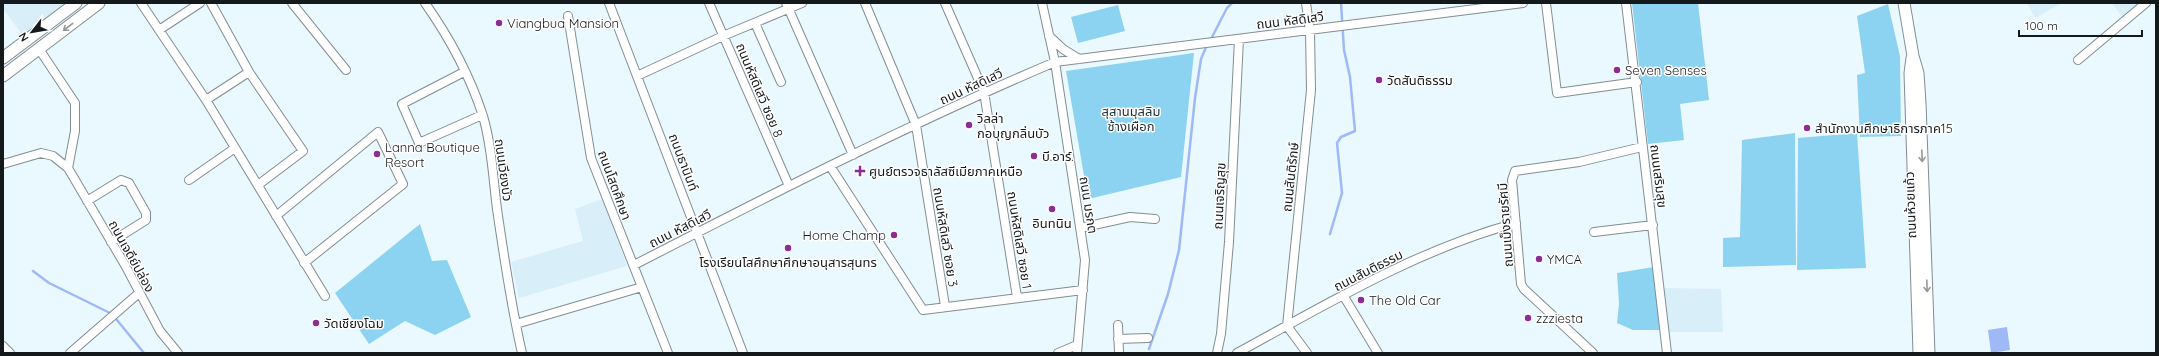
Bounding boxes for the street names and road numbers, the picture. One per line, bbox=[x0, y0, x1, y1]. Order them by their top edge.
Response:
street label: ถนน หัสดิเสวี bbox=[1255, 8, 1325, 32]
street label: ถนนหัสดิเสวี ซอย 8 bbox=[733, 40, 787, 140]
street label: ถนน หัสดิเสวี bbox=[937, 64, 1005, 108]
street label: ถนนธานินท์ bbox=[666, 131, 702, 193]
street label: ถนนเวียงบัว bbox=[492, 138, 516, 202]
street label: ถนนสันติรักษ์ bbox=[1278, 141, 1302, 213]
street label: ถนนเสริมสุข bbox=[1647, 143, 1671, 209]
street label: ถนนโสตศึกษา bbox=[595, 148, 635, 222]
street label: ถนนเจริญสุข bbox=[1209, 162, 1229, 230]
street label: ถนนห้วยแก้ว bbox=[1901, 171, 1919, 239]
street label: ถนน มรกต bbox=[1077, 175, 1101, 235]
street label: ถนนเม็งรายรัศมี bbox=[1494, 182, 1516, 268]
street label: ถนนหัสดิเสวี ซอย 3 bbox=[930, 186, 962, 288]
street label: ถนนหัสดิเสวี ซอย 1 bbox=[1004, 190, 1036, 290]
street label: ถนน หัสดิเสวี bbox=[646, 205, 714, 251]
street label: ถนนเจดีย์ปล่อง bbox=[106, 217, 158, 295]
street label: ถนนสันติธรรม bbox=[1331, 246, 1405, 294]

